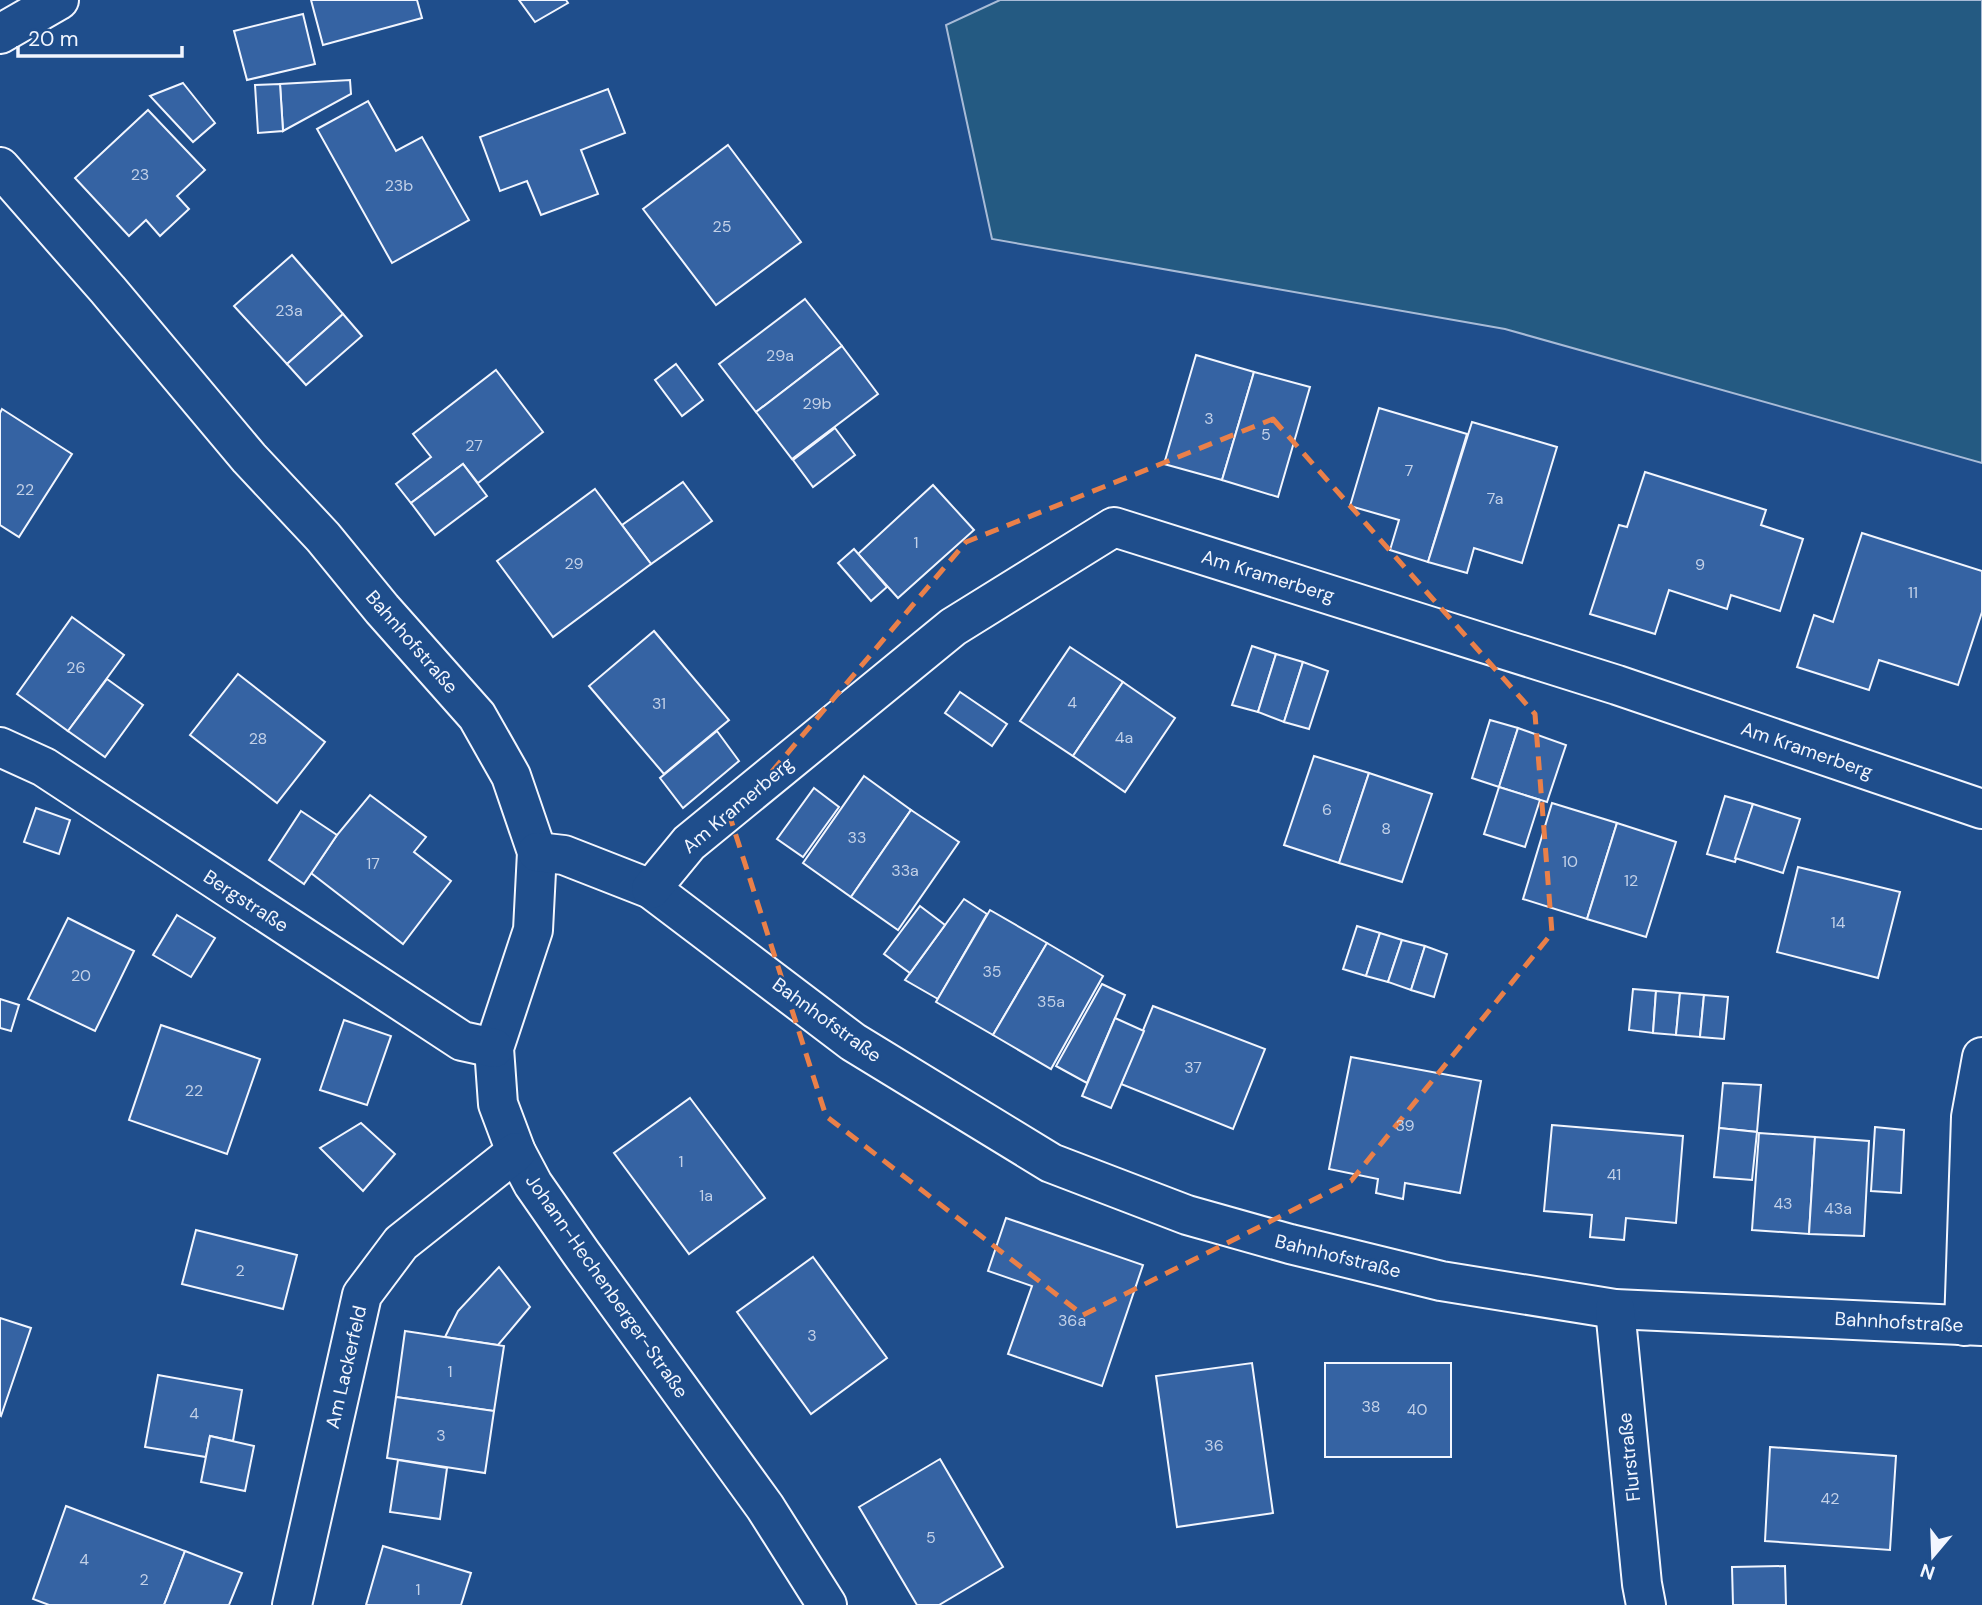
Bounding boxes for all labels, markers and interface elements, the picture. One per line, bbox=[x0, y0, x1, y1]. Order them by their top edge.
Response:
scale bar bbox=[18, 14, 182, 58]
text: 20 m bbox=[28, 25, 79, 53]
house number: 23 bbox=[131, 164, 149, 185]
house number: 23b bbox=[385, 175, 413, 196]
house number: 25 bbox=[713, 216, 731, 237]
house number: 23a bbox=[275, 300, 303, 321]
house number: 29a bbox=[766, 345, 794, 366]
house number: 29b bbox=[802, 393, 832, 414]
house number: 3 bbox=[1204, 408, 1214, 429]
house number: 5 bbox=[1261, 424, 1271, 445]
house number: 27 bbox=[465, 435, 483, 456]
house number: 7 bbox=[1405, 460, 1413, 481]
house number: 22 bbox=[16, 479, 34, 500]
house number: 7a bbox=[1487, 488, 1503, 509]
house number: 1 bbox=[914, 532, 919, 553]
street label: Am Kramerberg bbox=[1198, 544, 1338, 608]
house number: 29 bbox=[564, 553, 584, 574]
house number: 9 bbox=[1695, 554, 1705, 575]
house number: 11 bbox=[1908, 582, 1918, 603]
street label: Bahnhofstraße bbox=[360, 585, 464, 699]
house number: 26 bbox=[66, 657, 86, 678]
house number: 4 bbox=[1067, 692, 1077, 713]
house number: 31 bbox=[652, 693, 666, 714]
street label: Am Kramerberg bbox=[1738, 716, 1877, 784]
house number: 4a bbox=[1115, 727, 1133, 748]
house number: 28 bbox=[249, 728, 267, 749]
street label: Am Kramerberg bbox=[677, 751, 799, 859]
house number: 6 bbox=[1322, 799, 1332, 820]
house number: 8 bbox=[1381, 818, 1391, 839]
house number: 33 bbox=[848, 827, 866, 848]
house number: 10 bbox=[1562, 851, 1578, 872]
house number: 17 bbox=[366, 853, 380, 874]
house number: 33a bbox=[891, 860, 919, 881]
street label: Bergstraße bbox=[199, 864, 293, 938]
house number: 12 bbox=[1624, 870, 1638, 891]
house number: 14 bbox=[1831, 912, 1846, 933]
house number: 35 bbox=[982, 961, 1002, 982]
house number: 20 bbox=[71, 965, 91, 986]
street label: Bahnhofstraße bbox=[767, 972, 887, 1068]
house number: 35a bbox=[1037, 991, 1065, 1012]
house number: 37 bbox=[1184, 1057, 1202, 1078]
house number: 22 bbox=[185, 1080, 203, 1101]
house number: 39 bbox=[1395, 1115, 1415, 1136]
house number: 1 bbox=[679, 1151, 684, 1172]
house number: 41 bbox=[1607, 1164, 1621, 1185]
street label: Johann-Hechenberger-Straße bbox=[520, 1169, 694, 1403]
house number: 1a bbox=[699, 1185, 713, 1206]
house number: 43 bbox=[1773, 1193, 1793, 1214]
house number: 43a bbox=[1824, 1198, 1852, 1219]
street label: Bahnhofstraße bbox=[1272, 1228, 1404, 1284]
house number: 2 bbox=[235, 1260, 245, 1281]
street label: Am Lackerfeld bbox=[320, 1303, 372, 1431]
street label: Bahnhofstraße bbox=[1834, 1306, 1964, 1338]
house number: 36a bbox=[1058, 1310, 1086, 1331]
house number: 3 bbox=[807, 1325, 817, 1346]
house number: 1 bbox=[448, 1361, 453, 1382]
house number: 38 bbox=[1361, 1396, 1381, 1417]
house number: 40 bbox=[1407, 1399, 1427, 1420]
house number: 4 bbox=[189, 1403, 199, 1424]
street label: Flurstraße bbox=[1612, 1411, 1646, 1503]
house number: 3 bbox=[436, 1425, 446, 1446]
house number: 36 bbox=[1204, 1435, 1224, 1456]
house number: 42 bbox=[1821, 1488, 1839, 1509]
north arrow bbox=[1898, 1521, 1968, 1591]
house number: 5 bbox=[926, 1527, 936, 1548]
house number: 4 bbox=[79, 1549, 89, 1570]
text: N bbox=[1917, 1558, 1938, 1586]
house number: 2 bbox=[139, 1569, 149, 1590]
house number: 1 bbox=[416, 1579, 421, 1600]

